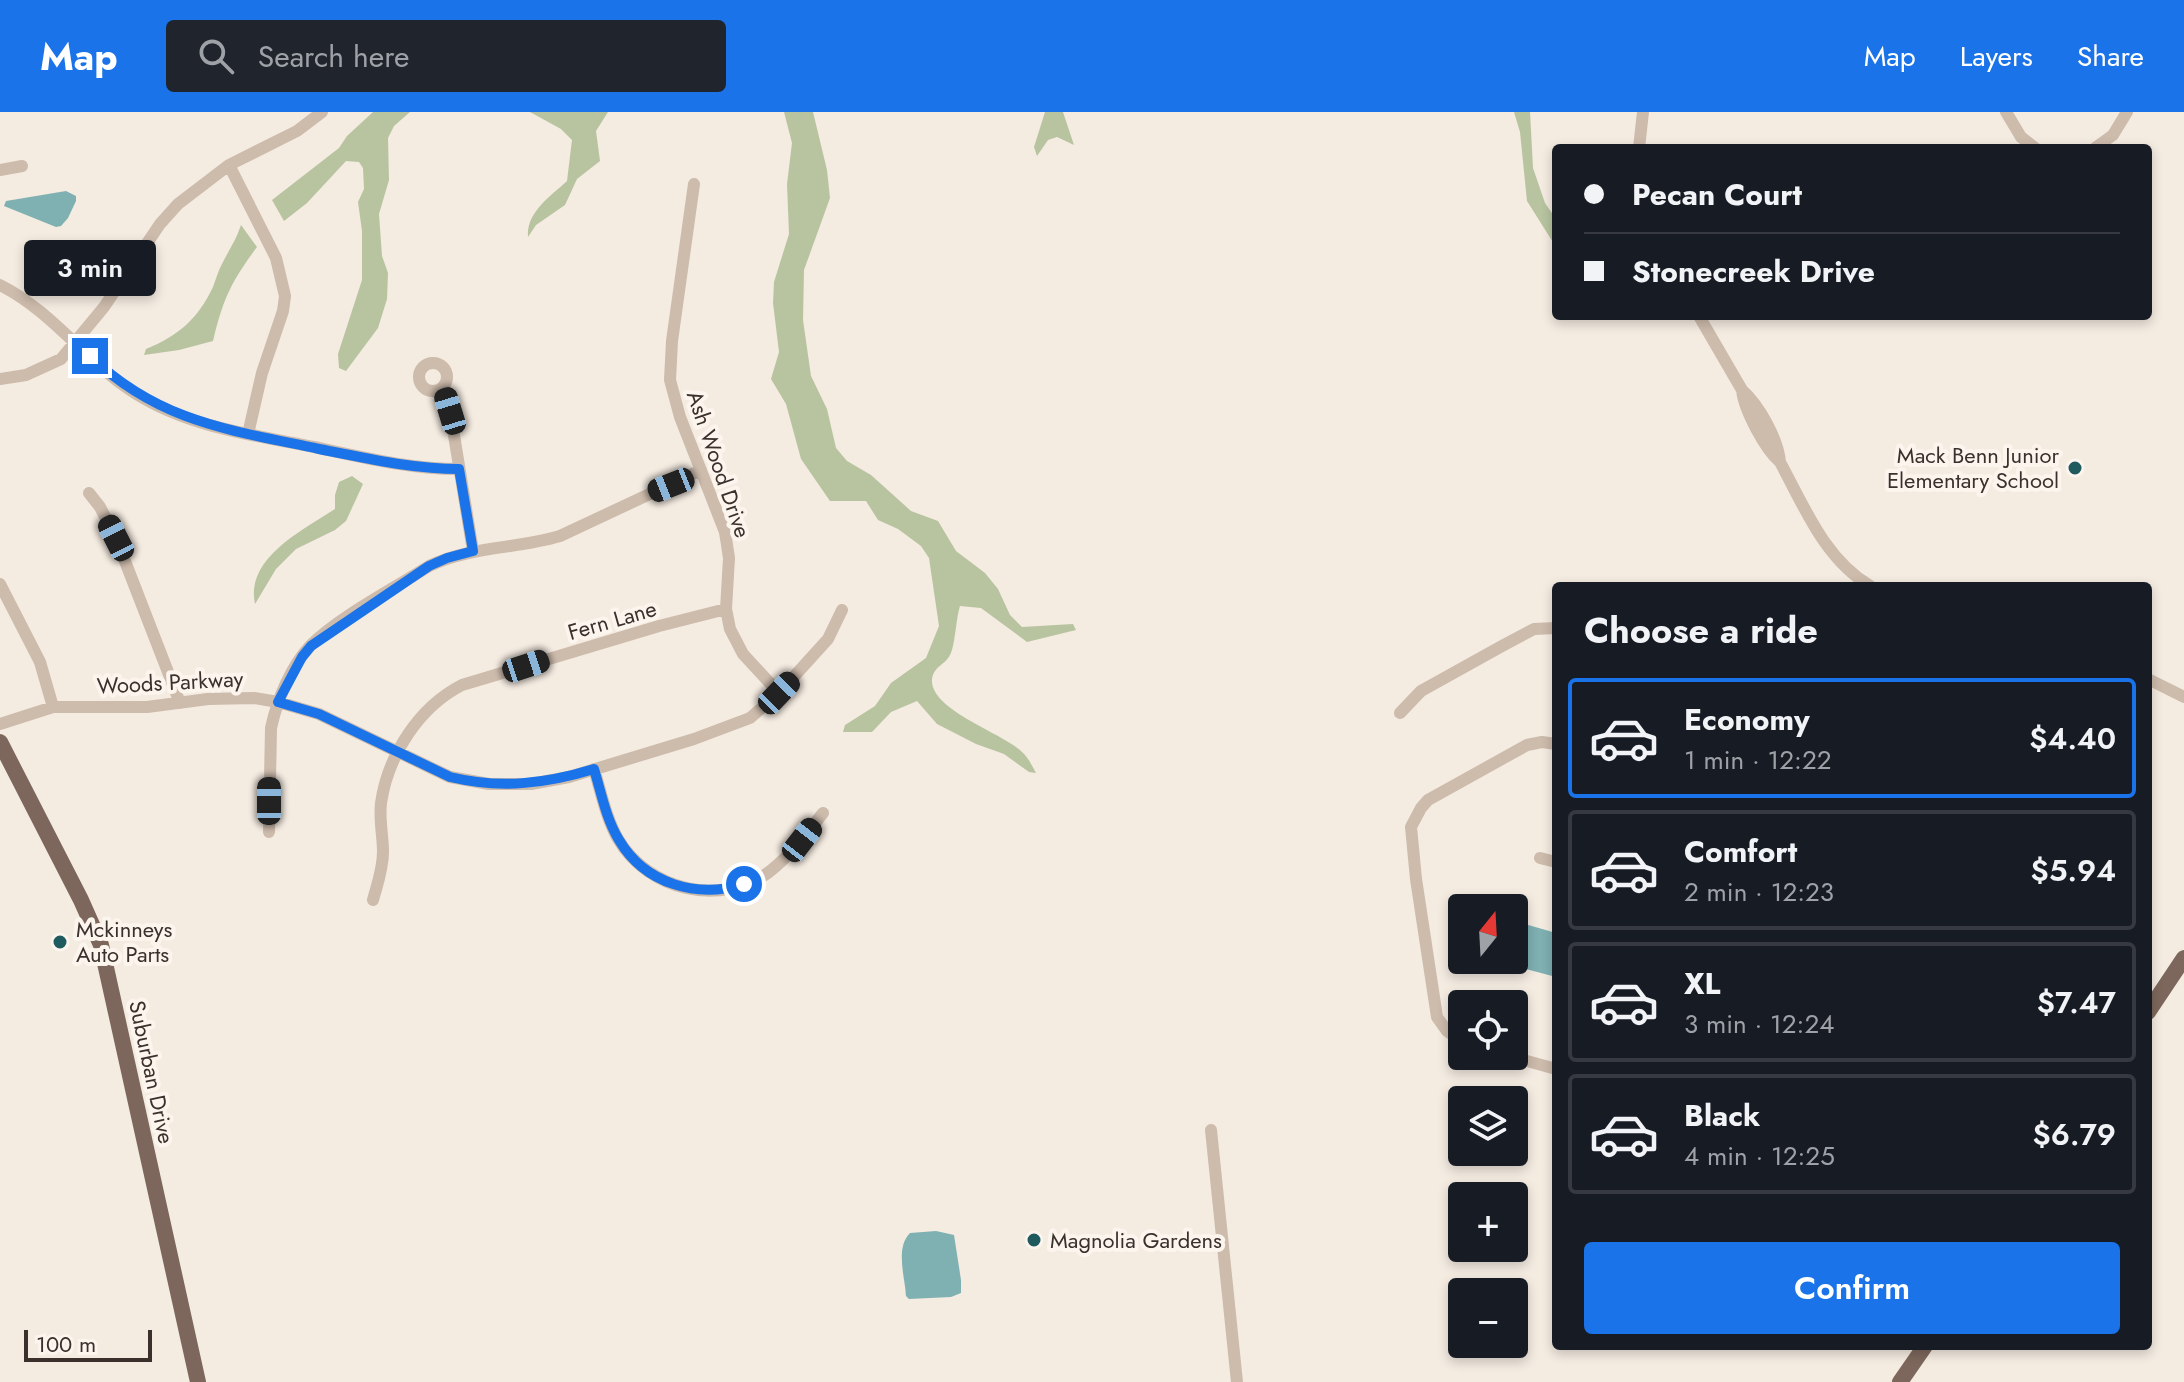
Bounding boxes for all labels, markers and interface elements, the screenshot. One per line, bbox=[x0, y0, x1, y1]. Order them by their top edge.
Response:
search box bbox=[166, 20, 726, 92]
text: Map bbox=[40, 29, 118, 84]
icon: search bbox=[194, 34, 238, 78]
text: Search here bbox=[258, 35, 410, 78]
text: Map bbox=[1864, 36, 1916, 77]
text: Layers bbox=[1960, 36, 2033, 77]
text: Share bbox=[2077, 36, 2144, 77]
text: Pecan Court bbox=[1632, 173, 1802, 216]
callout: 3 min bbox=[24, 240, 156, 296]
text: 3 min bbox=[57, 249, 123, 287]
text: Stonecreek Drive bbox=[1632, 250, 1875, 293]
route end bbox=[72, 338, 108, 374]
car bbox=[432, 385, 468, 437]
street label: Ash Wood Drive bbox=[679, 386, 759, 542]
place label: Mack Benn Junior Elementary School bbox=[1887, 439, 2059, 496]
marker: Mack Benn Junior Elementary School bbox=[2066, 459, 2084, 477]
car bbox=[644, 465, 698, 505]
car bbox=[94, 511, 138, 565]
street label: Fern Lane bbox=[564, 592, 660, 648]
text: Choose a ride bbox=[1584, 604, 1818, 656]
car bbox=[499, 647, 553, 685]
street label: Woods Parkway bbox=[96, 662, 244, 702]
car bbox=[754, 667, 804, 719]
text: Economy bbox=[1684, 698, 1810, 741]
icon: car bbox=[1588, 702, 1660, 774]
text: $4.40 bbox=[2029, 717, 2116, 760]
text: 1 min · 12:22 bbox=[1684, 741, 1831, 779]
car bbox=[257, 777, 281, 825]
car bbox=[778, 814, 826, 866]
text: Comfort bbox=[1684, 830, 1797, 873]
icon: car bbox=[1588, 834, 1660, 906]
text: $5.94 bbox=[2031, 849, 2116, 892]
route start bbox=[726, 866, 762, 902]
text: 2 min · 12:23 bbox=[1684, 873, 1834, 911]
north arrow bbox=[1448, 894, 1528, 974]
map controls bbox=[1448, 894, 1528, 1358]
place label: Mckinneys Auto Parts bbox=[76, 913, 173, 970]
marker: Mckinneys Auto Parts bbox=[51, 933, 69, 951]
text: XL bbox=[1684, 962, 1720, 1005]
icon: car bbox=[1588, 966, 1660, 1038]
text: $7.47 bbox=[2037, 981, 2116, 1024]
button: locate bbox=[1448, 990, 1528, 1070]
street label: Suburban Drive bbox=[121, 998, 183, 1146]
text: 3 min · 12:24 bbox=[1684, 1005, 1834, 1043]
button: layers bbox=[1448, 1086, 1528, 1166]
text: Black bbox=[1684, 1094, 1760, 1137]
icon: car bbox=[1588, 1098, 1660, 1170]
text: $6.79 bbox=[2033, 1113, 2116, 1156]
text: 4 min · 12:25 bbox=[1684, 1137, 1835, 1175]
button: + bbox=[1448, 1182, 1528, 1262]
place label: Magnolia Gardens bbox=[1050, 1224, 1222, 1256]
marker: Magnolia Gardens bbox=[1025, 1231, 1043, 1249]
button: Confirm bbox=[1584, 1242, 2120, 1334]
button: − bbox=[1448, 1278, 1528, 1358]
scale bar bbox=[24, 1326, 152, 1362]
text: 100 m bbox=[36, 1328, 96, 1360]

